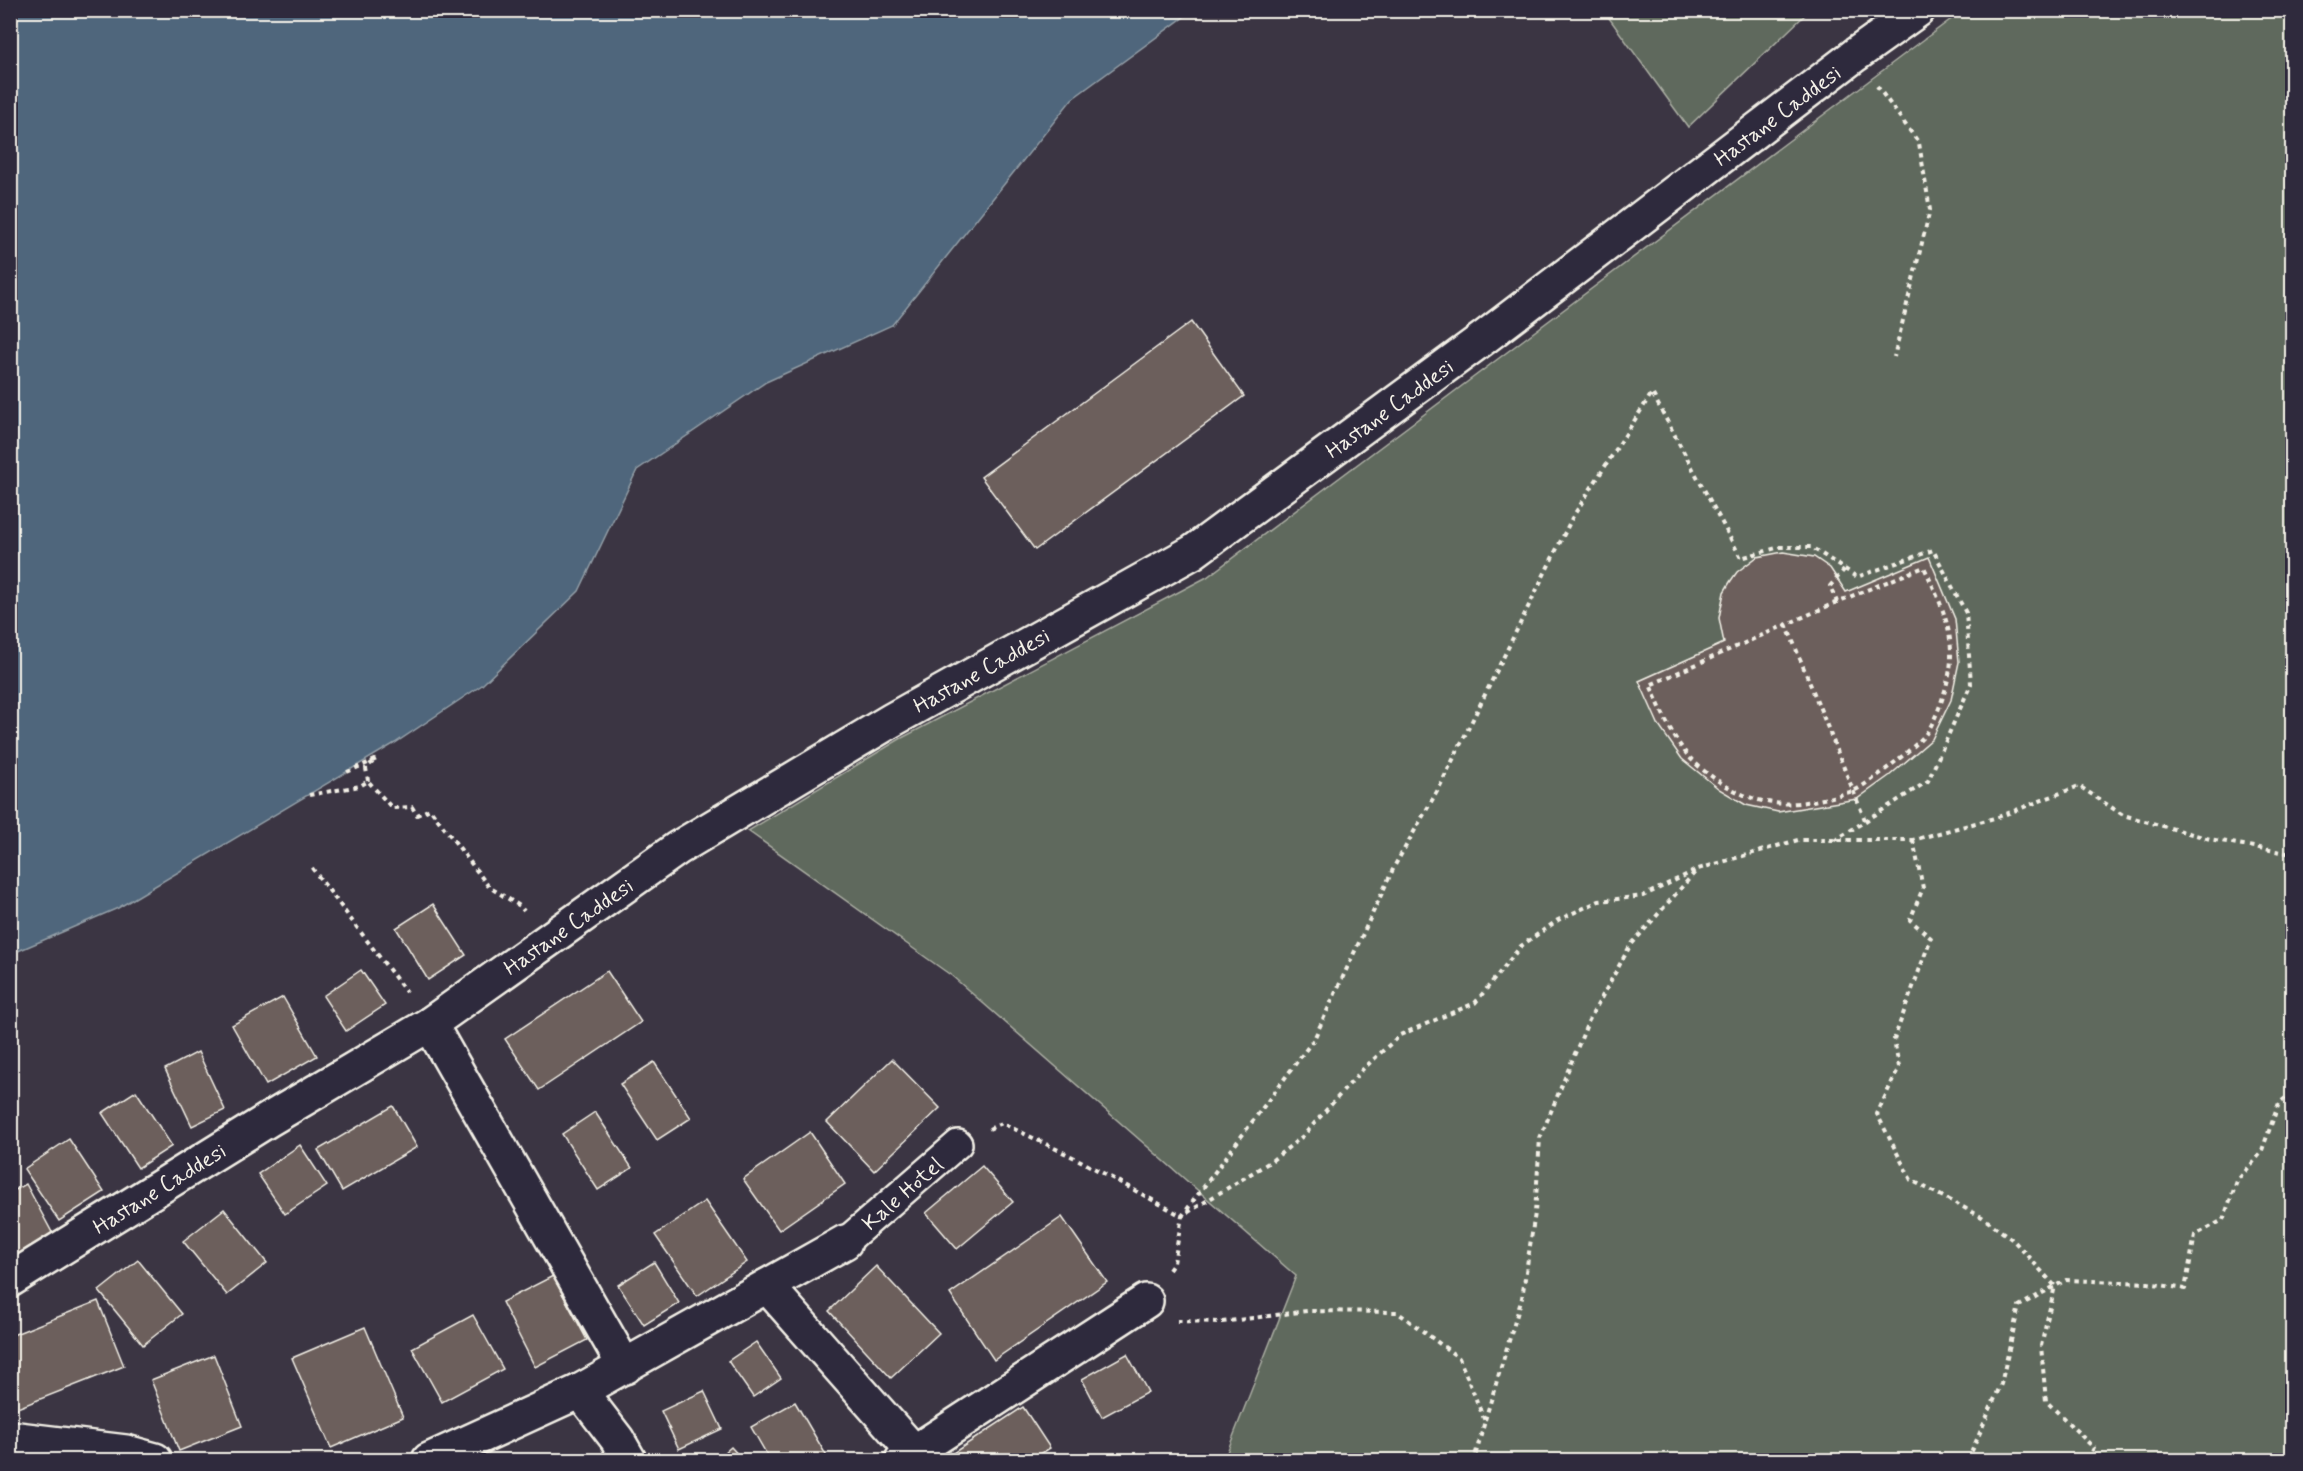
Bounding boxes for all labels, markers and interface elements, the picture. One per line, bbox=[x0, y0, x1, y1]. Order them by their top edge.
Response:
street label: Hastane Caddesi bbox=[1709, 60, 1847, 174]
street label: Hastane Caddesi bbox=[1320, 354, 1460, 466]
street label: Hastane Caddesi bbox=[909, 623, 1055, 721]
street label: Hastane Caddesi bbox=[499, 873, 639, 983]
street label: Hastane Caddesi bbox=[88, 1138, 232, 1242]
street label: Kale Hotel bbox=[857, 1152, 950, 1237]

